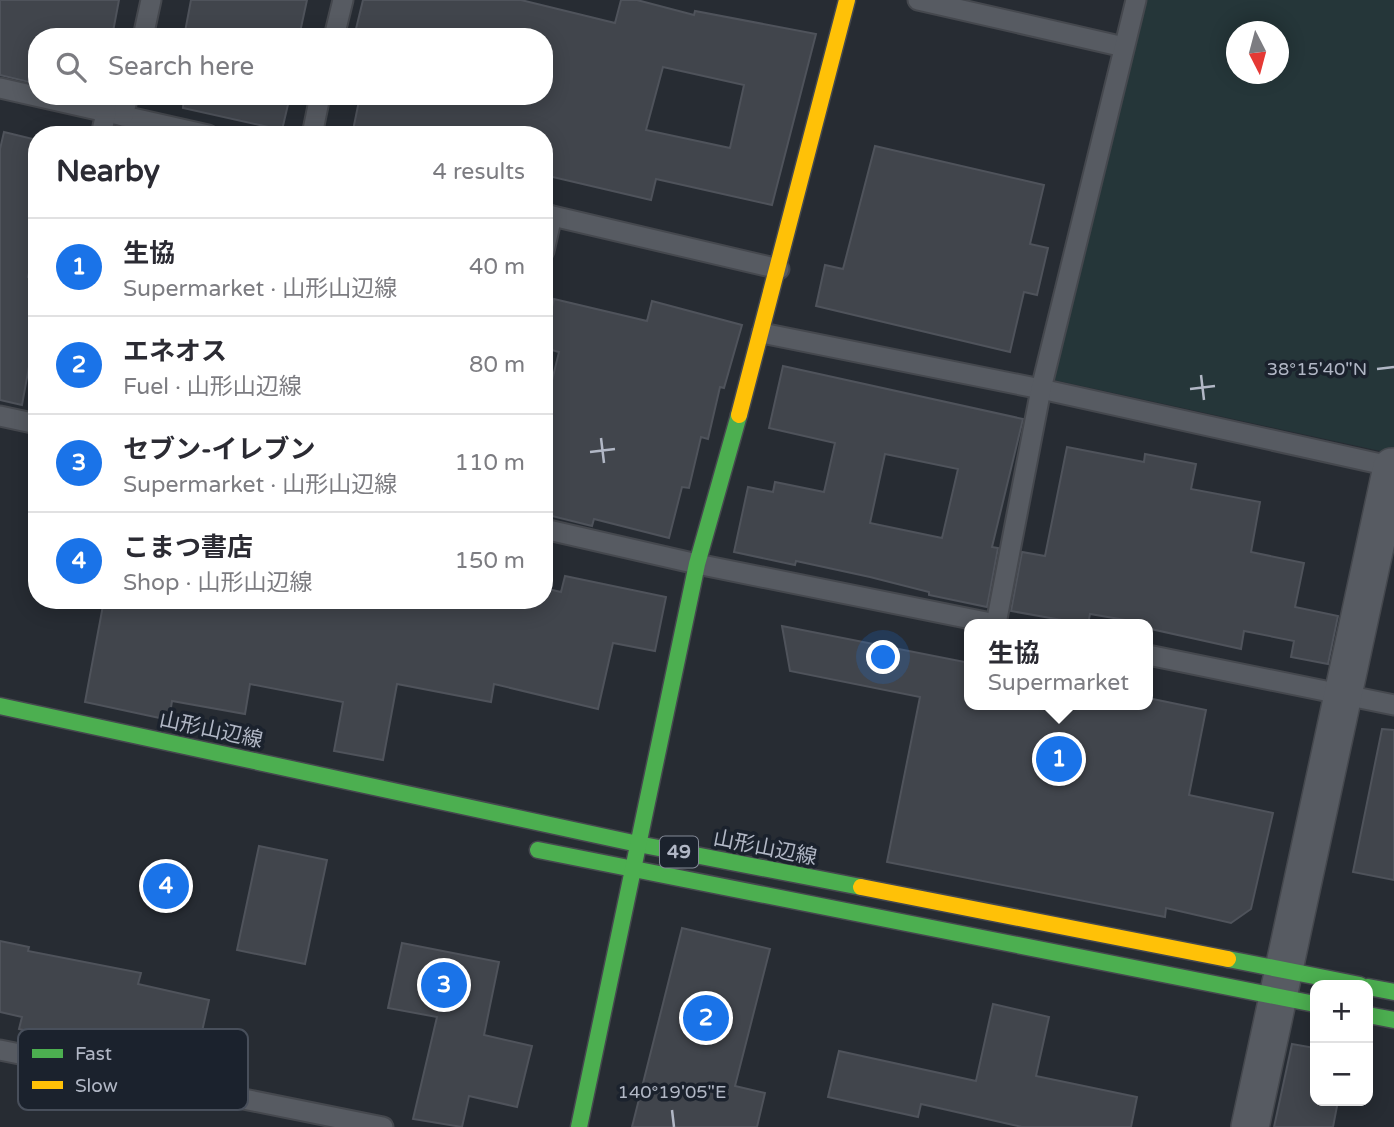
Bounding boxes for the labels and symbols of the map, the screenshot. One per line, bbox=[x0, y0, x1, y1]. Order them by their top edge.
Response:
north arrow bbox=[1226, 21, 1289, 84]
text: 38°15'40"N bbox=[1267, 358, 1367, 380]
your location bbox=[866, 640, 900, 674]
street label: 山形山辺線 bbox=[157, 707, 265, 753]
pin: 1 bbox=[1036, 733, 1082, 785]
street label: 山形山辺線 bbox=[711, 826, 819, 870]
road number: 49 bbox=[660, 836, 698, 867]
pin: 4 bbox=[143, 860, 189, 912]
pin: 3 bbox=[421, 959, 467, 1011]
pin: 2 bbox=[683, 992, 729, 1044]
legend bbox=[18, 1029, 248, 1110]
text: Fast bbox=[75, 1043, 112, 1065]
text: Slow bbox=[75, 1075, 118, 1097]
text: 140°19'05"E bbox=[618, 1081, 726, 1103]

